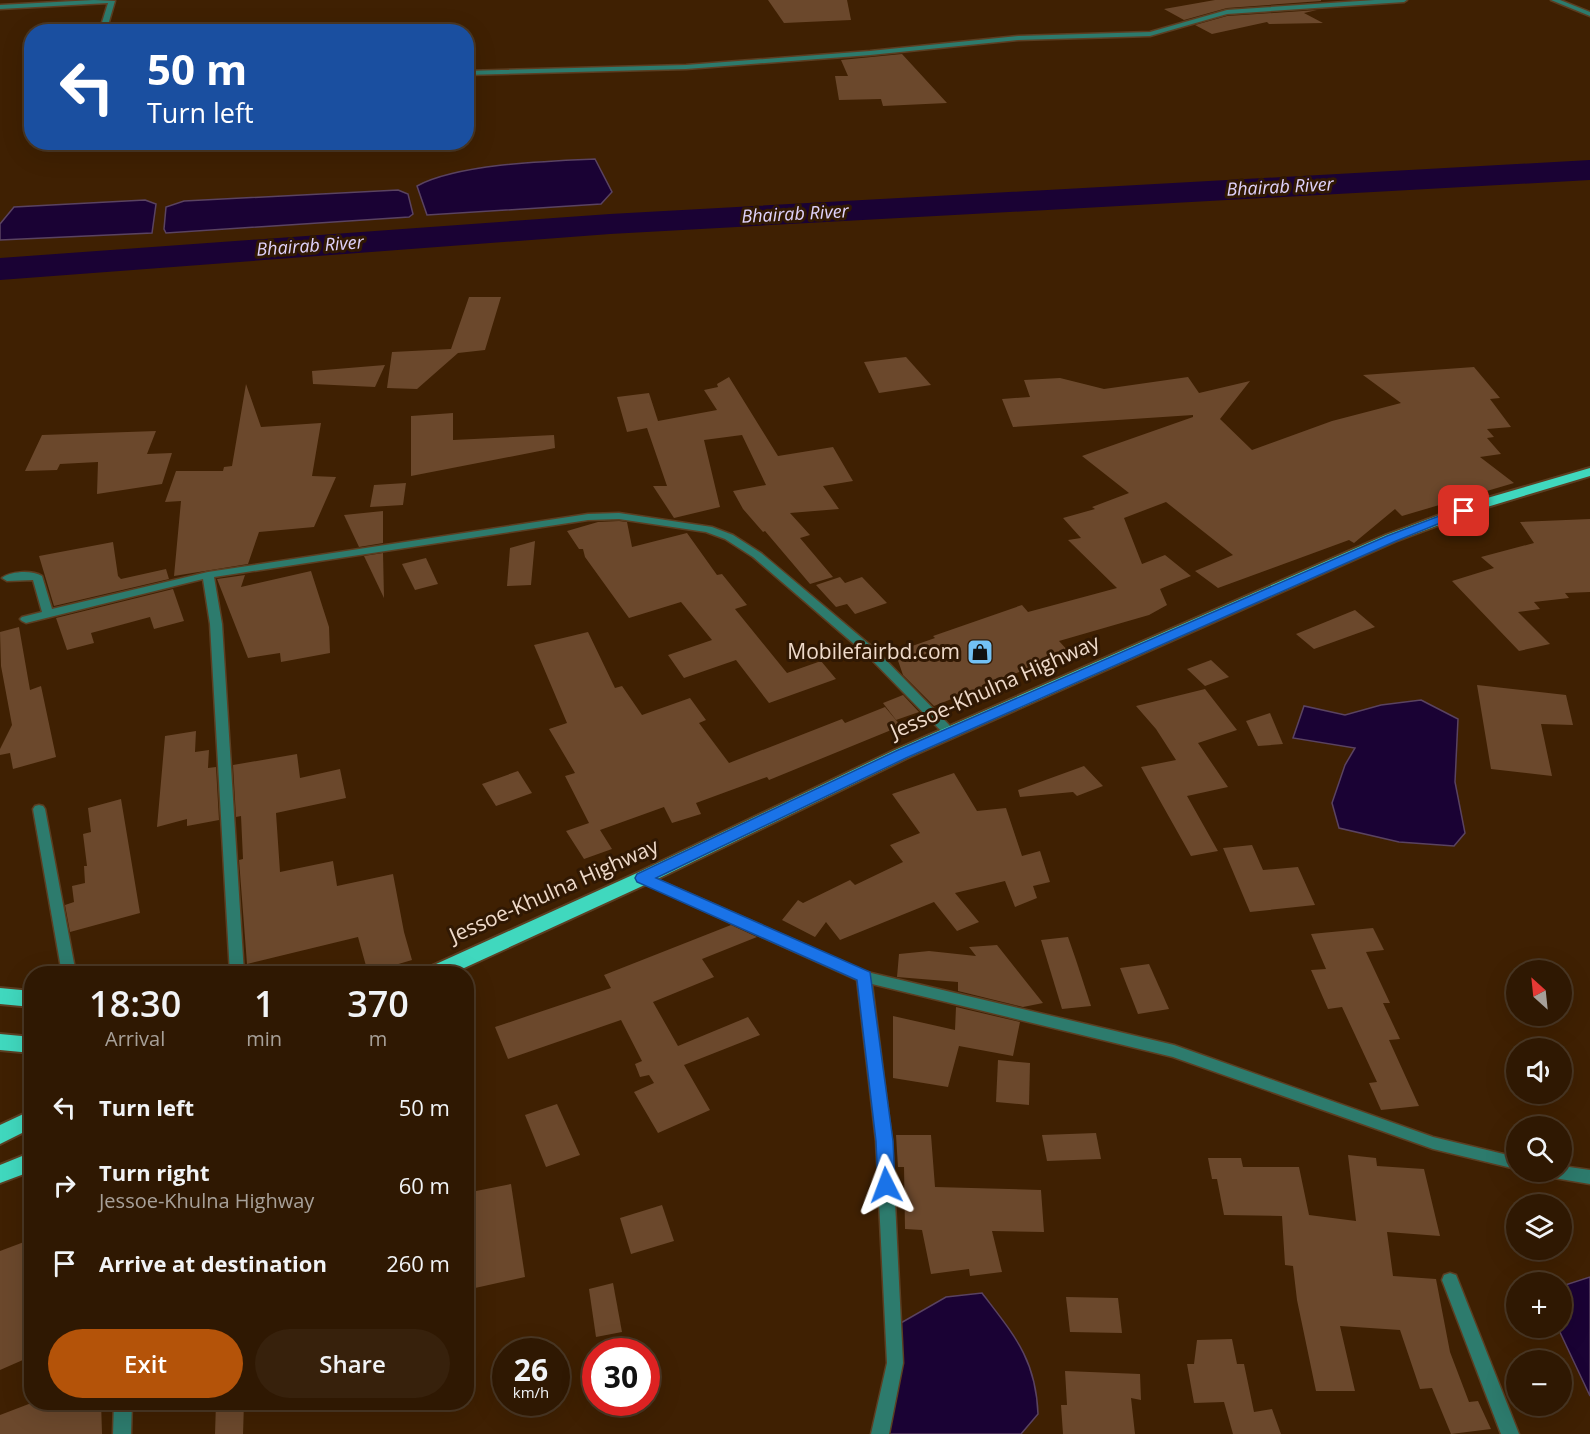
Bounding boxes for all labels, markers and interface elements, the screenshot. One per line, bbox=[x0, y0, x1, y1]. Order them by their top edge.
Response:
text: 50 m bbox=[147, 40, 247, 97]
icon: left bbox=[48, 48, 126, 126]
text: Turn left bbox=[147, 94, 254, 131]
water label: Bhairab River bbox=[1226, 171, 1335, 201]
water label: Bhairab River bbox=[741, 198, 850, 228]
water label: Bhairab River bbox=[255, 229, 365, 261]
pin bbox=[1438, 485, 1489, 536]
icon: arrive bbox=[1447, 494, 1480, 527]
street label: Jessoe-Khulna Highway bbox=[884, 627, 1104, 746]
place label: Mobilefairbd.com bbox=[787, 637, 960, 665]
shop icon: Mobilefairbd.com bbox=[965, 637, 995, 667]
street label: Jessoe-Khulna Highway bbox=[443, 831, 663, 950]
north arrow bbox=[1506, 960, 1572, 1026]
map controls bbox=[1506, 960, 1572, 1416]
text: 18:30 bbox=[89, 979, 181, 1028]
text: 1 bbox=[254, 979, 275, 1028]
text: 370 bbox=[347, 979, 409, 1028]
text: Arrival bbox=[105, 1025, 165, 1052]
text: min bbox=[246, 1025, 282, 1052]
text: m bbox=[369, 1025, 387, 1052]
button: sound bbox=[1506, 1038, 1572, 1104]
icon: left bbox=[48, 1091, 81, 1124]
text: Turn left bbox=[99, 1092, 194, 1122]
text: 50 m bbox=[399, 1092, 450, 1122]
button: search bbox=[1506, 1116, 1572, 1182]
position arrow bbox=[854, 1153, 918, 1217]
text: Turn right bbox=[99, 1157, 210, 1187]
icon: right bbox=[48, 1169, 81, 1202]
text: 60 m bbox=[399, 1170, 450, 1200]
text: Jessoe-Khulna Highway bbox=[99, 1187, 314, 1214]
button: layers bbox=[1506, 1194, 1572, 1260]
icon: arrive bbox=[48, 1247, 81, 1280]
text: Arrive at destination bbox=[99, 1248, 327, 1278]
text: 260 m bbox=[386, 1248, 450, 1278]
button: + bbox=[1506, 1272, 1572, 1338]
button: Exit bbox=[48, 1329, 243, 1398]
button: Share bbox=[255, 1329, 450, 1398]
speed limit sign: 30 bbox=[582, 1338, 660, 1416]
text: 26 bbox=[514, 1349, 548, 1390]
button: − bbox=[1506, 1350, 1572, 1416]
text: km/h bbox=[513, 1382, 549, 1402]

